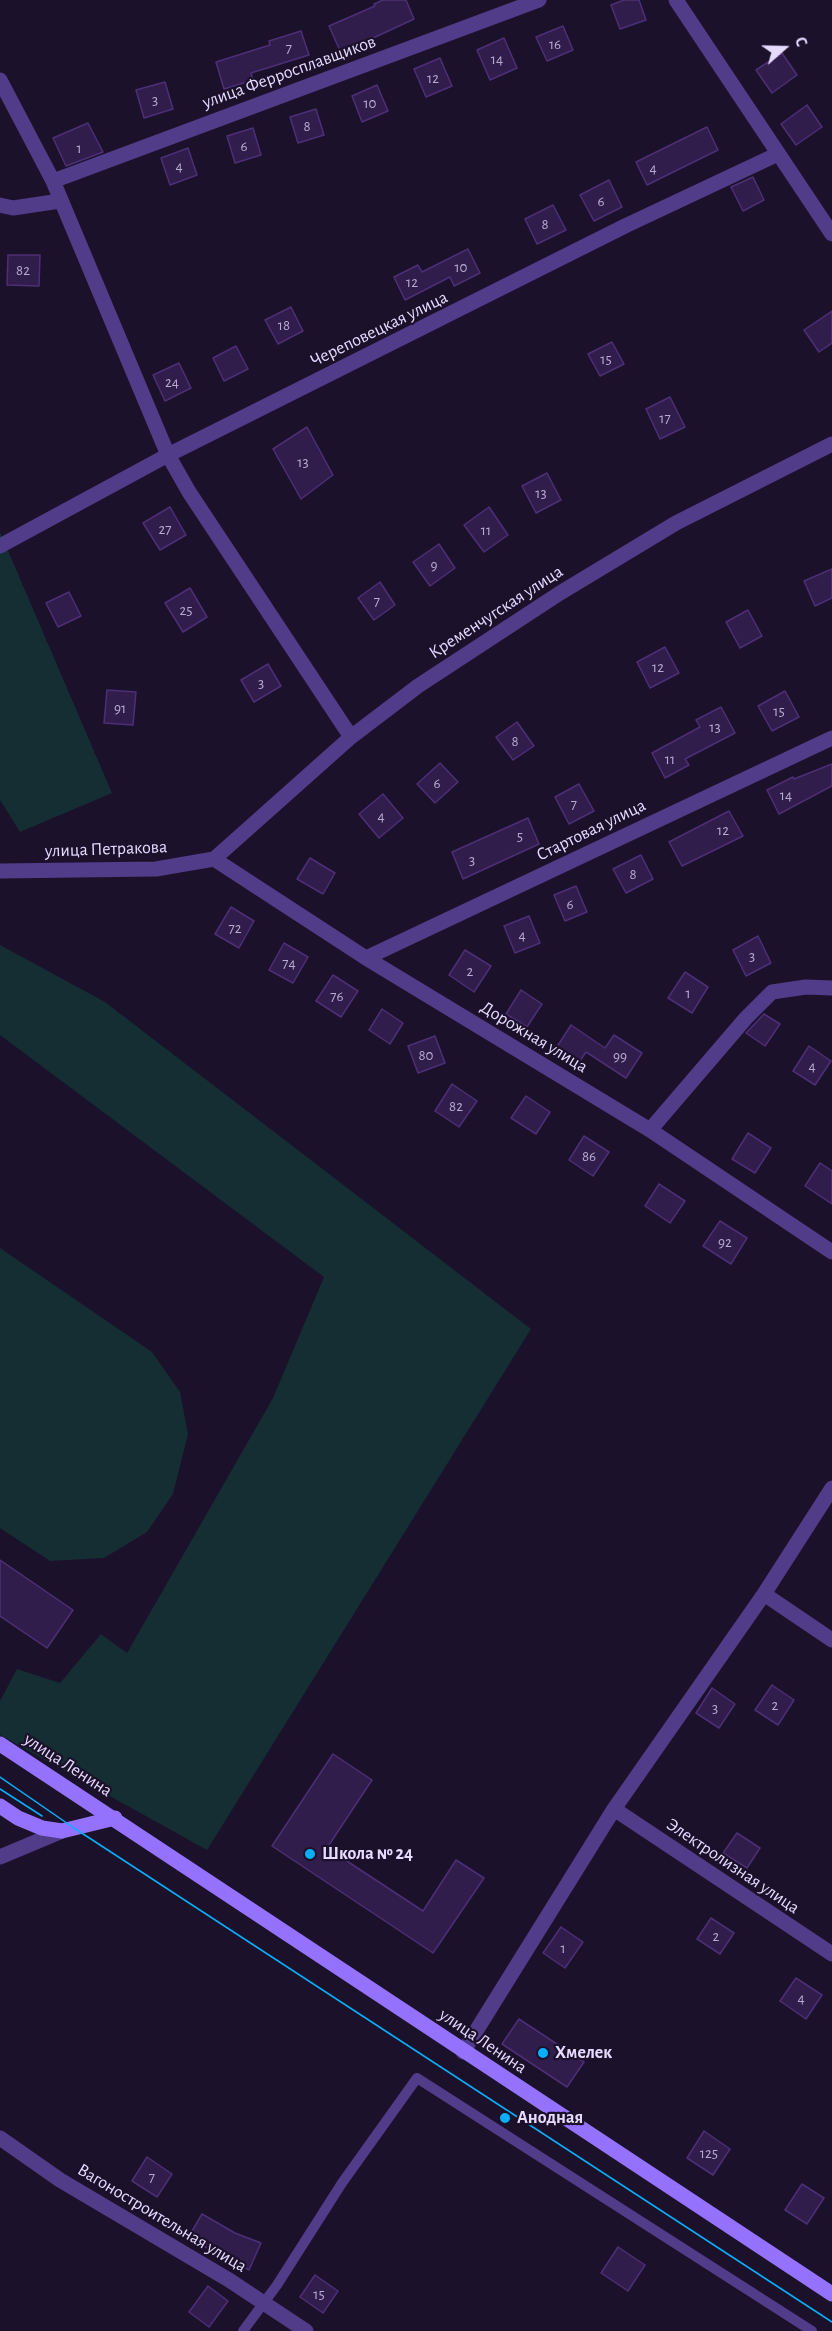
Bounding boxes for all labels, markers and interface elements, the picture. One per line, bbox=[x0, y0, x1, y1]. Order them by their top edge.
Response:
north arrow bbox=[754, 18, 814, 78]
street label: улица Ферросплавщиков bbox=[199, 31, 379, 113]
house number: 16 bbox=[549, 35, 561, 53]
text: С bbox=[792, 35, 810, 49]
house number: 7 bbox=[286, 39, 292, 57]
house number: 14 bbox=[491, 50, 503, 68]
house number: 12 bbox=[427, 69, 439, 87]
house number: 3 bbox=[152, 91, 158, 109]
house number: 10 bbox=[363, 94, 377, 112]
house number: 8 bbox=[303, 117, 311, 135]
house number: 6 bbox=[240, 137, 248, 155]
house number: 1 bbox=[76, 139, 82, 157]
house number: 4 bbox=[175, 157, 183, 175]
house number: 4 bbox=[649, 159, 657, 177]
house number: 6 bbox=[597, 192, 605, 210]
house number: 8 bbox=[541, 215, 549, 233]
house number: 10 bbox=[454, 258, 468, 276]
house number: 82 bbox=[16, 261, 30, 279]
house number: 12 bbox=[406, 273, 418, 291]
street label: Череповецкая улица bbox=[307, 286, 451, 372]
house number: 18 bbox=[278, 316, 290, 334]
house number: 15 bbox=[600, 350, 612, 368]
house number: 24 bbox=[165, 373, 179, 391]
house number: 17 bbox=[659, 409, 671, 427]
house number: 13 bbox=[297, 453, 309, 471]
house number: 13 bbox=[535, 484, 547, 502]
house number: 27 bbox=[158, 520, 172, 538]
house number: 11 bbox=[481, 521, 491, 539]
house number: 9 bbox=[430, 556, 438, 574]
street label: Кременчугская улица bbox=[425, 561, 567, 663]
house number: 7 bbox=[374, 592, 380, 610]
house number: 25 bbox=[179, 601, 193, 619]
house number: 12 bbox=[652, 658, 664, 676]
house number: 3 bbox=[258, 674, 264, 692]
house number: 91 bbox=[114, 699, 126, 717]
house number: 15 bbox=[773, 702, 785, 720]
house number: 13 bbox=[709, 718, 721, 736]
house number: 8 bbox=[511, 732, 519, 750]
house number: 11 bbox=[665, 750, 675, 768]
house number: 6 bbox=[433, 774, 441, 792]
house number: 14 bbox=[780, 786, 792, 804]
street label: Стартовая улица bbox=[533, 794, 649, 866]
house number: 7 bbox=[571, 795, 577, 813]
house number: 4 bbox=[377, 807, 385, 825]
house number: 12 bbox=[717, 821, 729, 839]
house number: 5 bbox=[517, 827, 523, 845]
street label: улица Петракова bbox=[44, 836, 168, 862]
house number: 3 bbox=[469, 851, 475, 869]
house number: 8 bbox=[629, 865, 637, 883]
house number: 6 bbox=[566, 895, 574, 913]
house number: 72 bbox=[228, 919, 242, 937]
house number: 4 bbox=[518, 926, 526, 944]
house number: 3 bbox=[749, 947, 755, 965]
house number: 74 bbox=[282, 954, 296, 972]
house number: 2 bbox=[467, 962, 473, 980]
house number: 1 bbox=[685, 984, 691, 1002]
house number: 76 bbox=[330, 987, 344, 1005]
street label: Дорожная улица bbox=[476, 996, 592, 1078]
house number: 80 bbox=[418, 1046, 434, 1064]
house number: 99 bbox=[613, 1047, 627, 1065]
house number: 4 bbox=[808, 1057, 816, 1075]
house number: 82 bbox=[449, 1097, 463, 1115]
house number: 86 bbox=[582, 1147, 596, 1165]
house number: 92 bbox=[718, 1233, 732, 1251]
house number: 2 bbox=[772, 1696, 778, 1714]
house number: 3 bbox=[712, 1699, 718, 1717]
street label: улица Ленина bbox=[20, 1728, 116, 1802]
street label: Электролизная улица bbox=[662, 1813, 804, 1919]
place label: Школа № 24 bbox=[322, 1843, 413, 1865]
marker: Школа № 24 bbox=[303, 1847, 317, 1861]
house number: 2 bbox=[713, 1927, 719, 1945]
house number: 1 bbox=[560, 1939, 566, 1957]
house number: 4 bbox=[797, 1989, 805, 2007]
street label: улица Ленина bbox=[435, 2004, 531, 2078]
place label: Хмелек bbox=[555, 2042, 612, 2064]
marker: Хмелек bbox=[536, 2046, 550, 2060]
place label: Анодная bbox=[517, 2107, 583, 2129]
marker: Анодная bbox=[498, 2111, 512, 2125]
house number: 125 bbox=[700, 2144, 718, 2162]
street label: Вагоностроительная улица bbox=[73, 2159, 251, 2277]
house number: 7 bbox=[149, 2168, 155, 2186]
house number: 15 bbox=[313, 2285, 325, 2303]

